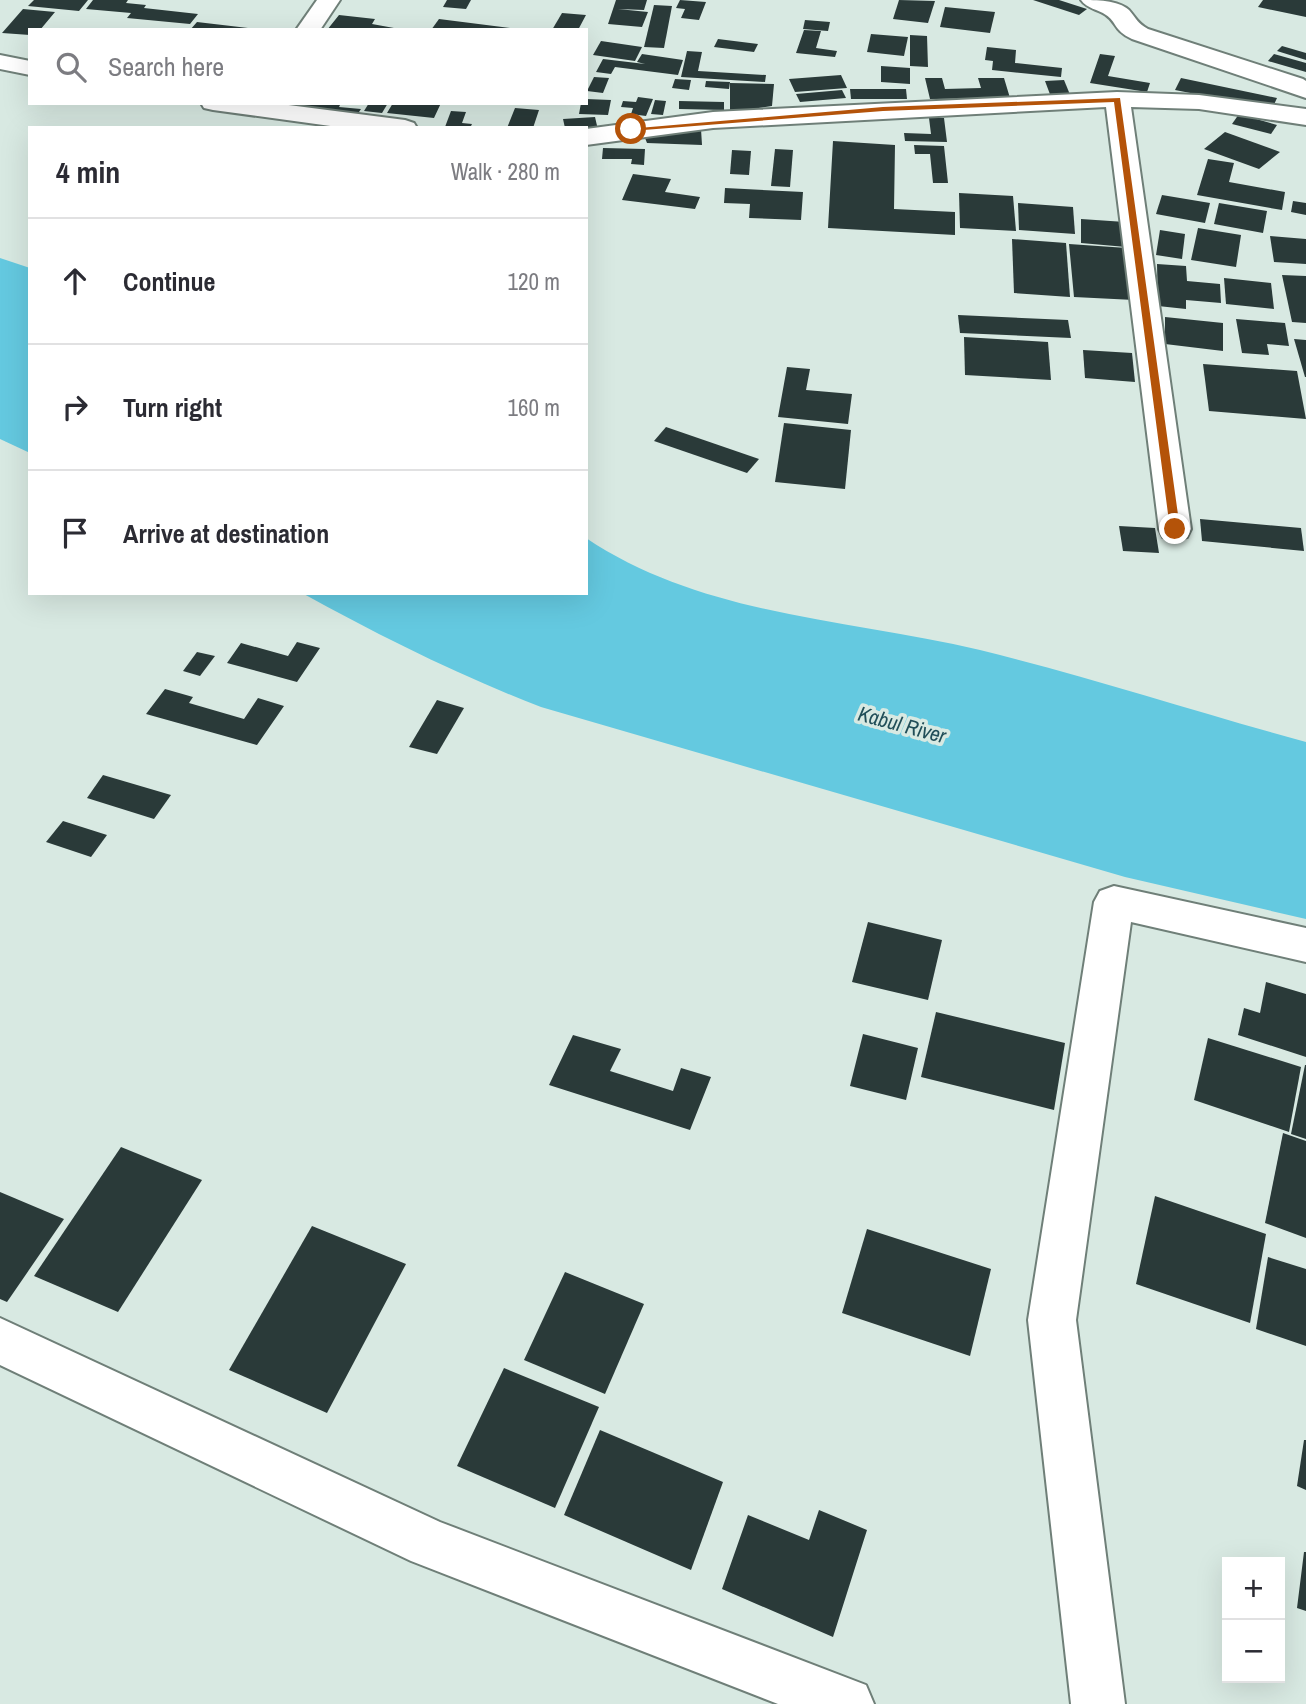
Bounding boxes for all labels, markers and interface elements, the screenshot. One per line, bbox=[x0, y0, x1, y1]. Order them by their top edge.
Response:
search box bbox=[28, 28, 588, 105]
icon: search bbox=[52, 48, 90, 86]
text: Search here bbox=[108, 49, 224, 84]
route start bbox=[615, 113, 646, 144]
text: 4 min bbox=[56, 152, 120, 192]
text: Walk · 280 m bbox=[451, 156, 560, 187]
icon: ahead bbox=[56, 262, 94, 300]
text: Continue bbox=[123, 264, 215, 299]
text: 120 m bbox=[508, 266, 560, 297]
icon: right bbox=[56, 388, 94, 426]
text: Turn right bbox=[123, 390, 222, 425]
text: 160 m bbox=[508, 392, 560, 423]
route end bbox=[1159, 513, 1190, 544]
icon: arrive bbox=[56, 514, 94, 552]
text: Arrive at destination bbox=[123, 516, 329, 551]
water label: Kabul River bbox=[855, 699, 951, 750]
map controls bbox=[1222, 1557, 1285, 1683]
button: + bbox=[1222, 1557, 1285, 1620]
button: − bbox=[1222, 1620, 1285, 1683]

